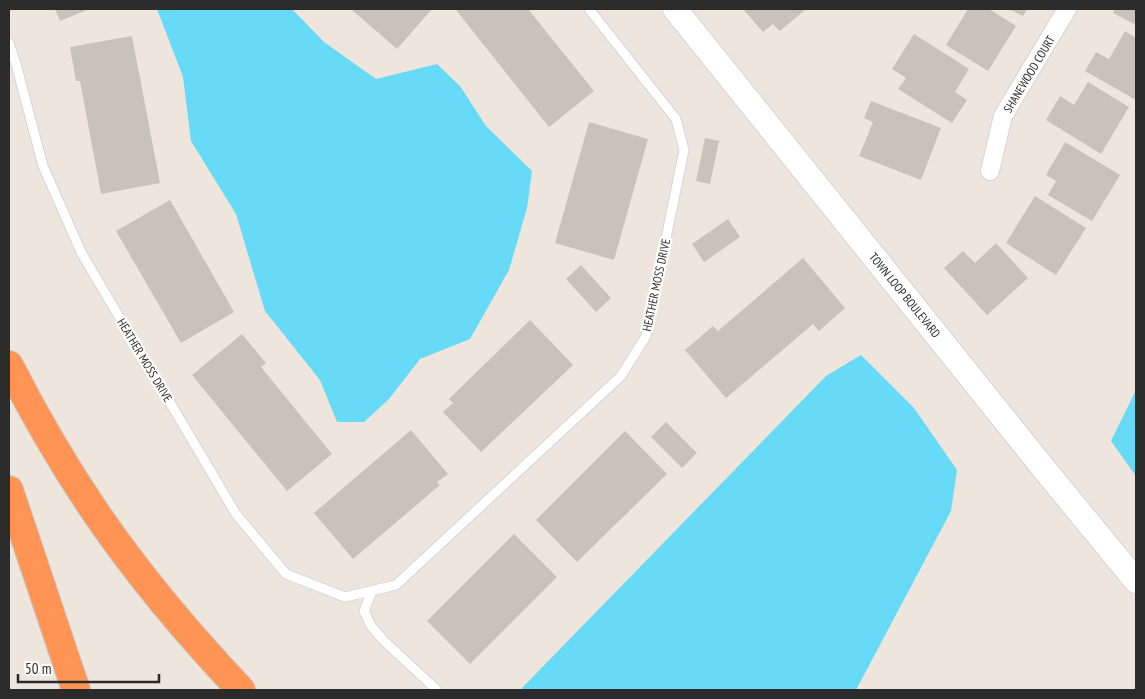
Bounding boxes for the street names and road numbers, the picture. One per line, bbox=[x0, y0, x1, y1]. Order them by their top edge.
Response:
street label: SHANEWOOD COURT bbox=[1000, 32, 1058, 115]
street label: HEATHER MOSS DRIVE bbox=[639, 237, 673, 333]
street label: TOWN LOOP BOULEVARD bbox=[866, 250, 944, 340]
street label: HEATHER MOSS DRIVE bbox=[114, 316, 176, 404]

